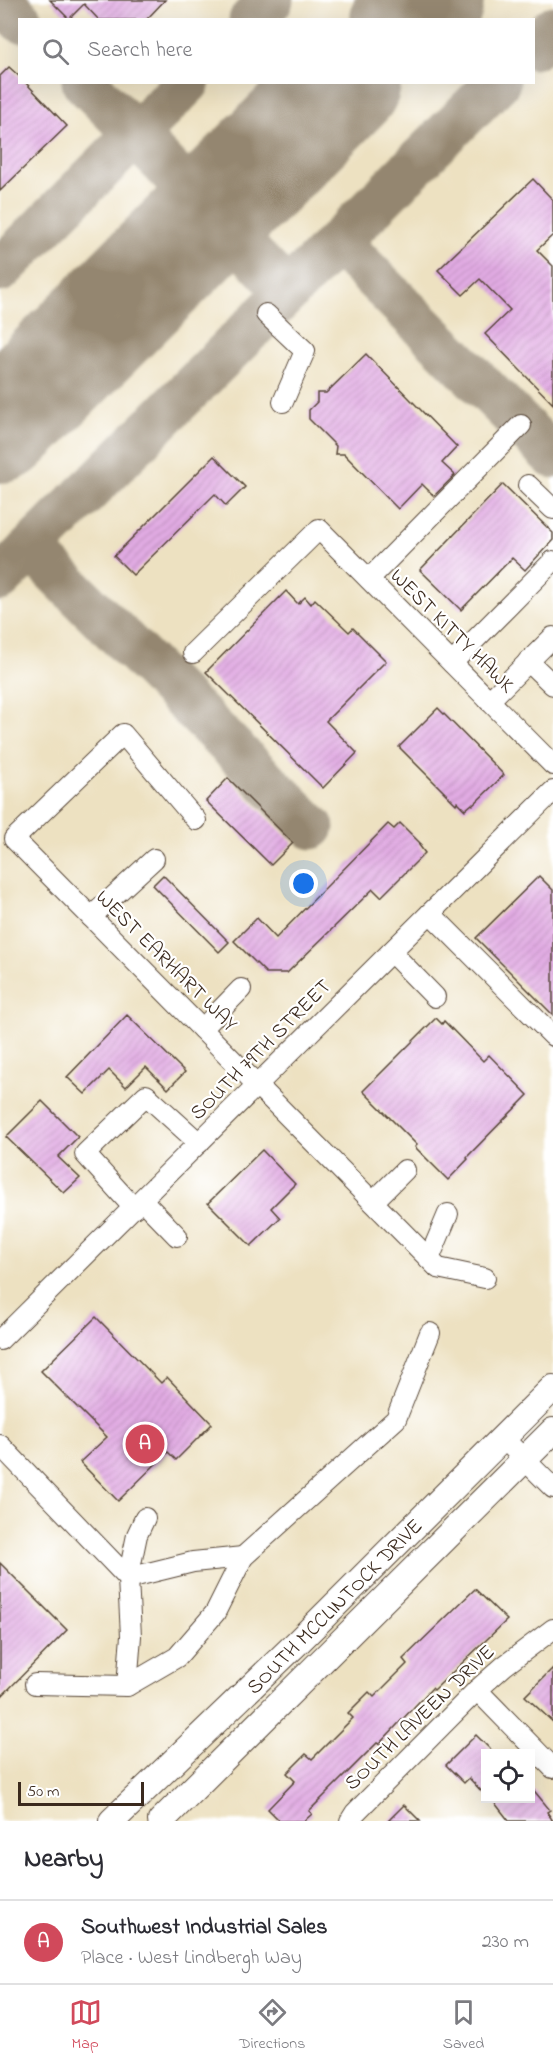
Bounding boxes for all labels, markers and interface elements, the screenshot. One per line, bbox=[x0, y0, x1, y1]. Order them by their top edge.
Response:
search box bbox=[18, 18, 535, 84]
icon: search bbox=[39, 35, 72, 68]
text: Search here bbox=[87, 35, 192, 67]
street label: WEST KITTY HAWK bbox=[382, 562, 521, 701]
your location bbox=[289, 869, 318, 898]
street label: WEST EARHART WAY bbox=[88, 884, 244, 1039]
street label: SOUTH 79TH STREET bbox=[184, 973, 339, 1128]
pin: A bbox=[126, 1422, 164, 1466]
street label: SOUTH MCCLINTOCK DRIVE bbox=[241, 1513, 430, 1702]
street label: SOUTH LAVEEN DRIVE bbox=[338, 1639, 502, 1798]
map controls bbox=[481, 1749, 535, 1803]
button: locate bbox=[481, 1749, 535, 1803]
scale bar bbox=[18, 1779, 144, 1806]
text: 50 m bbox=[27, 1780, 59, 1804]
text: Nearby bbox=[24, 1841, 103, 1879]
text: Southwest Industrial Sales bbox=[81, 1912, 327, 1944]
text: A bbox=[37, 1928, 50, 1957]
text: 230 m bbox=[482, 1928, 529, 1957]
text: Place · West Lindbergh Way bbox=[81, 1944, 302, 1973]
tab: Map bbox=[69, 1996, 102, 2056]
tab: Directions bbox=[239, 1996, 305, 2056]
tab: Saved bbox=[443, 1996, 484, 2056]

